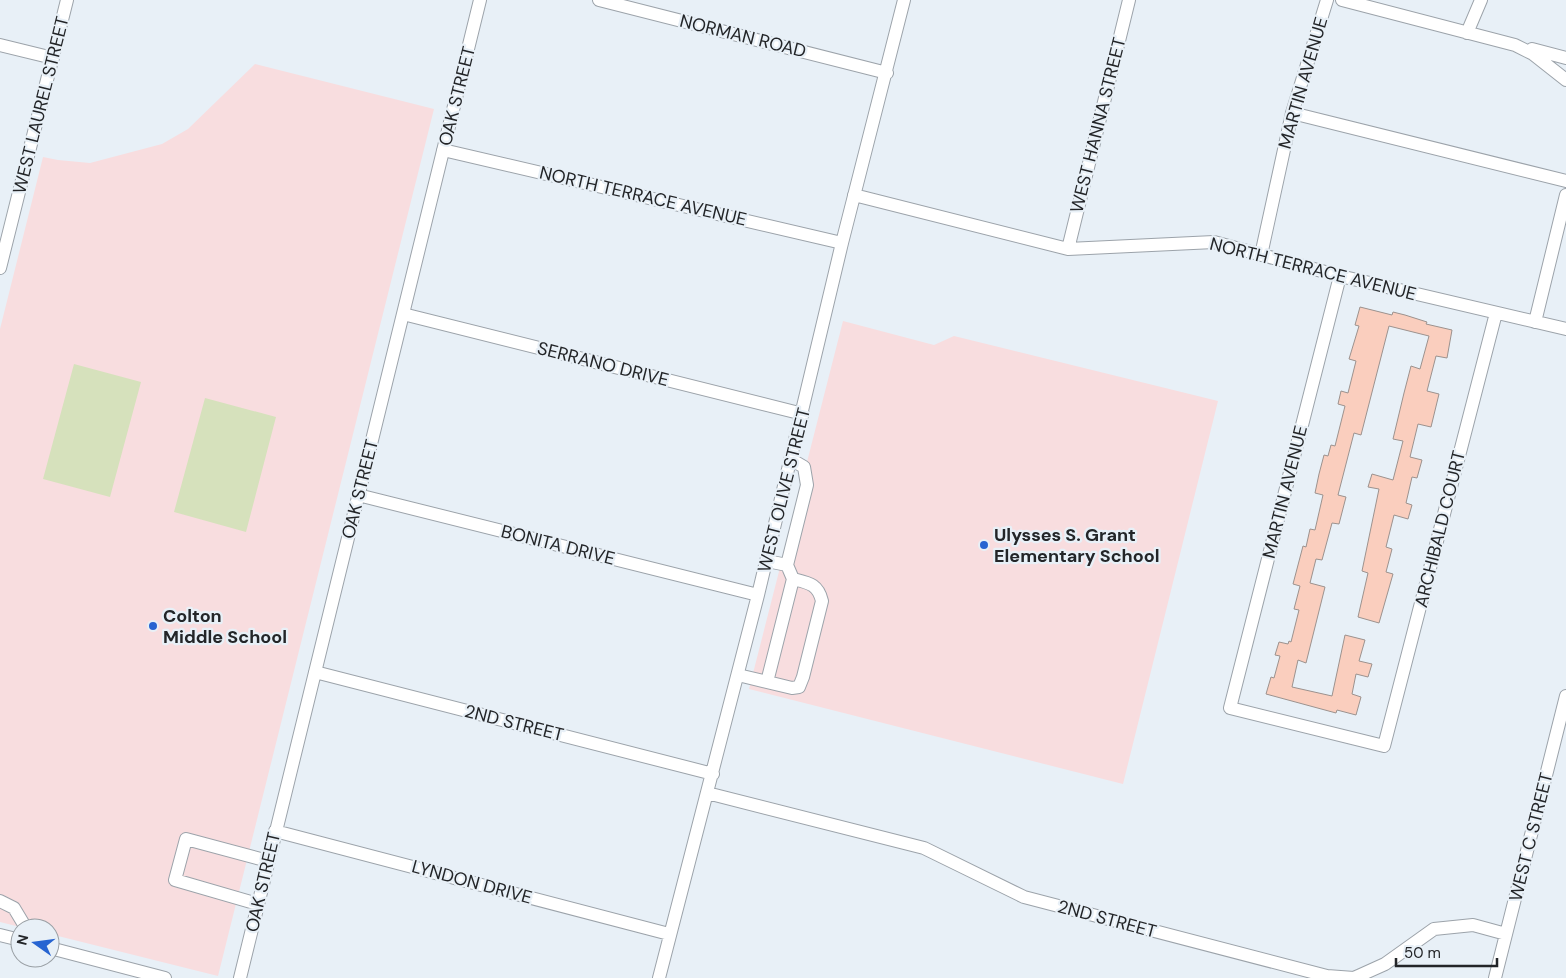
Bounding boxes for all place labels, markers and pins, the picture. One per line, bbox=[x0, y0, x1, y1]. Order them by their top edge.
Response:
place label: Ulysses S. Grant Elementary School bbox=[994, 523, 1160, 568]
marker: Ulysses S. Grant Elementary School bbox=[978, 539, 990, 551]
place label: Colton Middle School bbox=[163, 604, 287, 649]
marker: Colton Middle School bbox=[147, 620, 159, 632]

